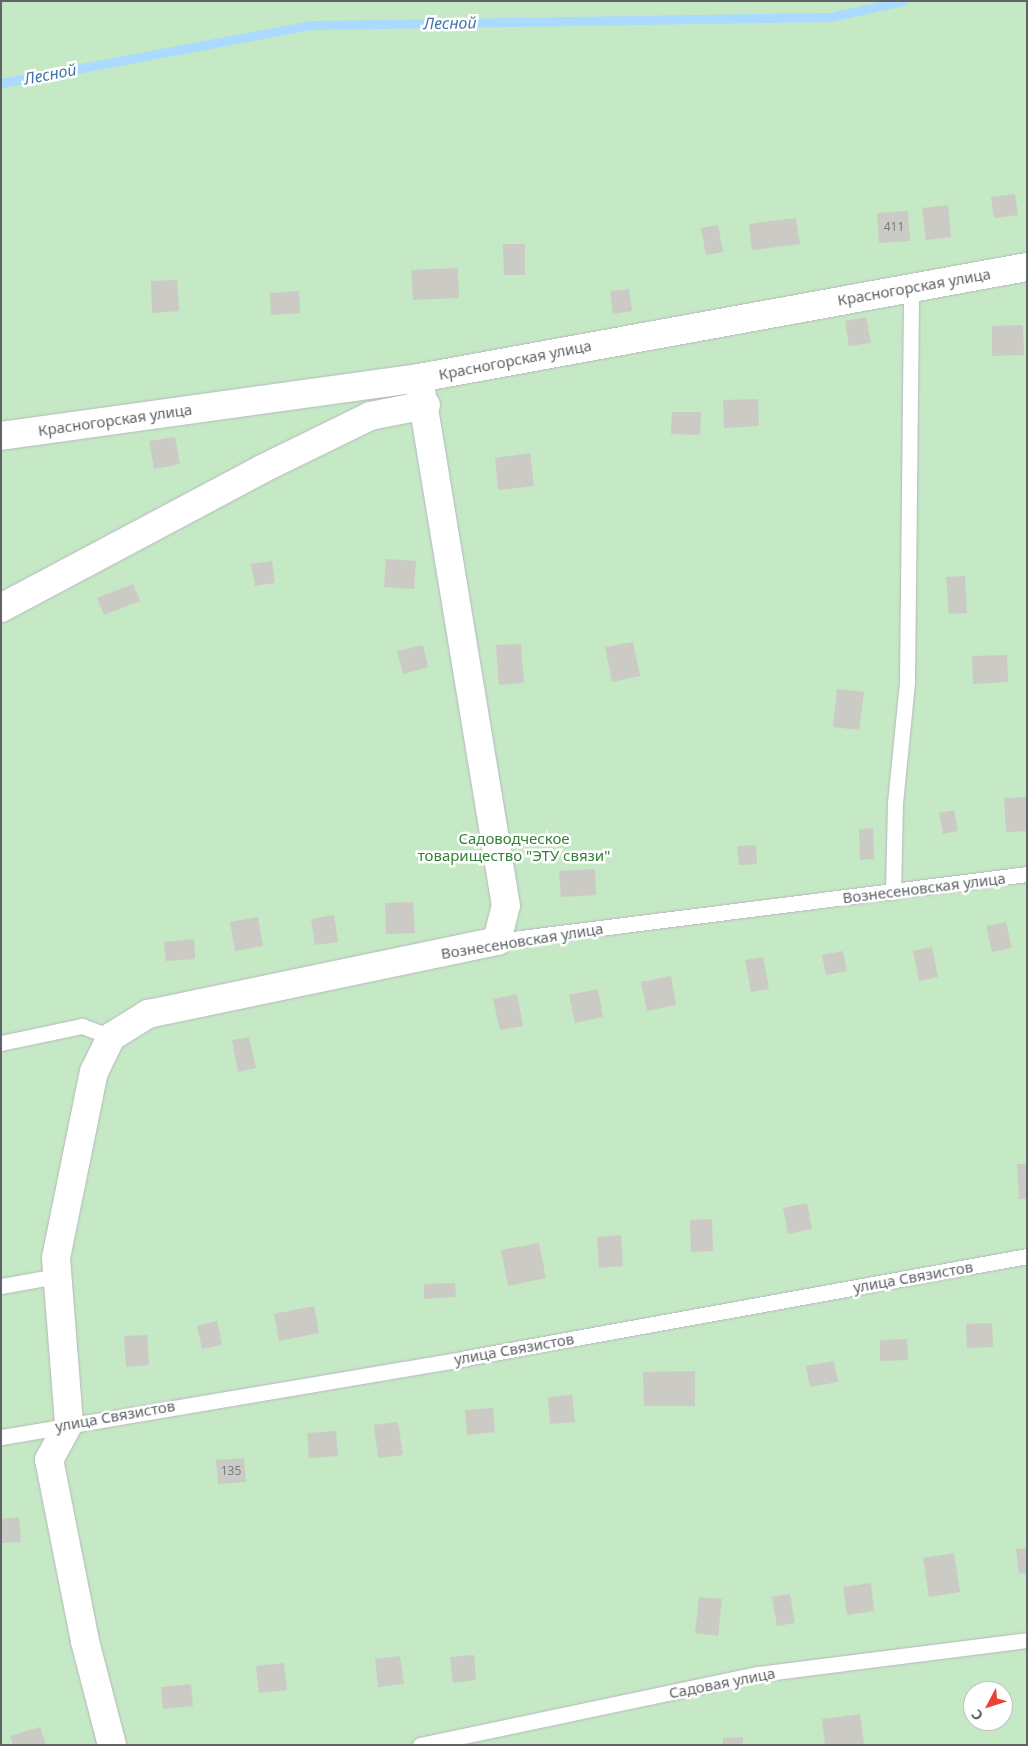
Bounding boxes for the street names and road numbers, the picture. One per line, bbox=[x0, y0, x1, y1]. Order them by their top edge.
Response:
street label: Красногорская улица bbox=[836, 265, 992, 309]
street label: Красногорская улица bbox=[437, 336, 593, 384]
street label: Красногорская улица bbox=[37, 400, 193, 440]
street label: Вознесеновская улица bbox=[842, 869, 1006, 907]
street label: Вознесеновская улица bbox=[440, 919, 604, 963]
street label: улица Связистов bbox=[852, 1258, 974, 1296]
street label: улица Связистов bbox=[453, 1330, 575, 1368]
street label: улица Связистов bbox=[54, 1397, 176, 1435]
street label: Садовая улица bbox=[667, 1664, 777, 1702]

